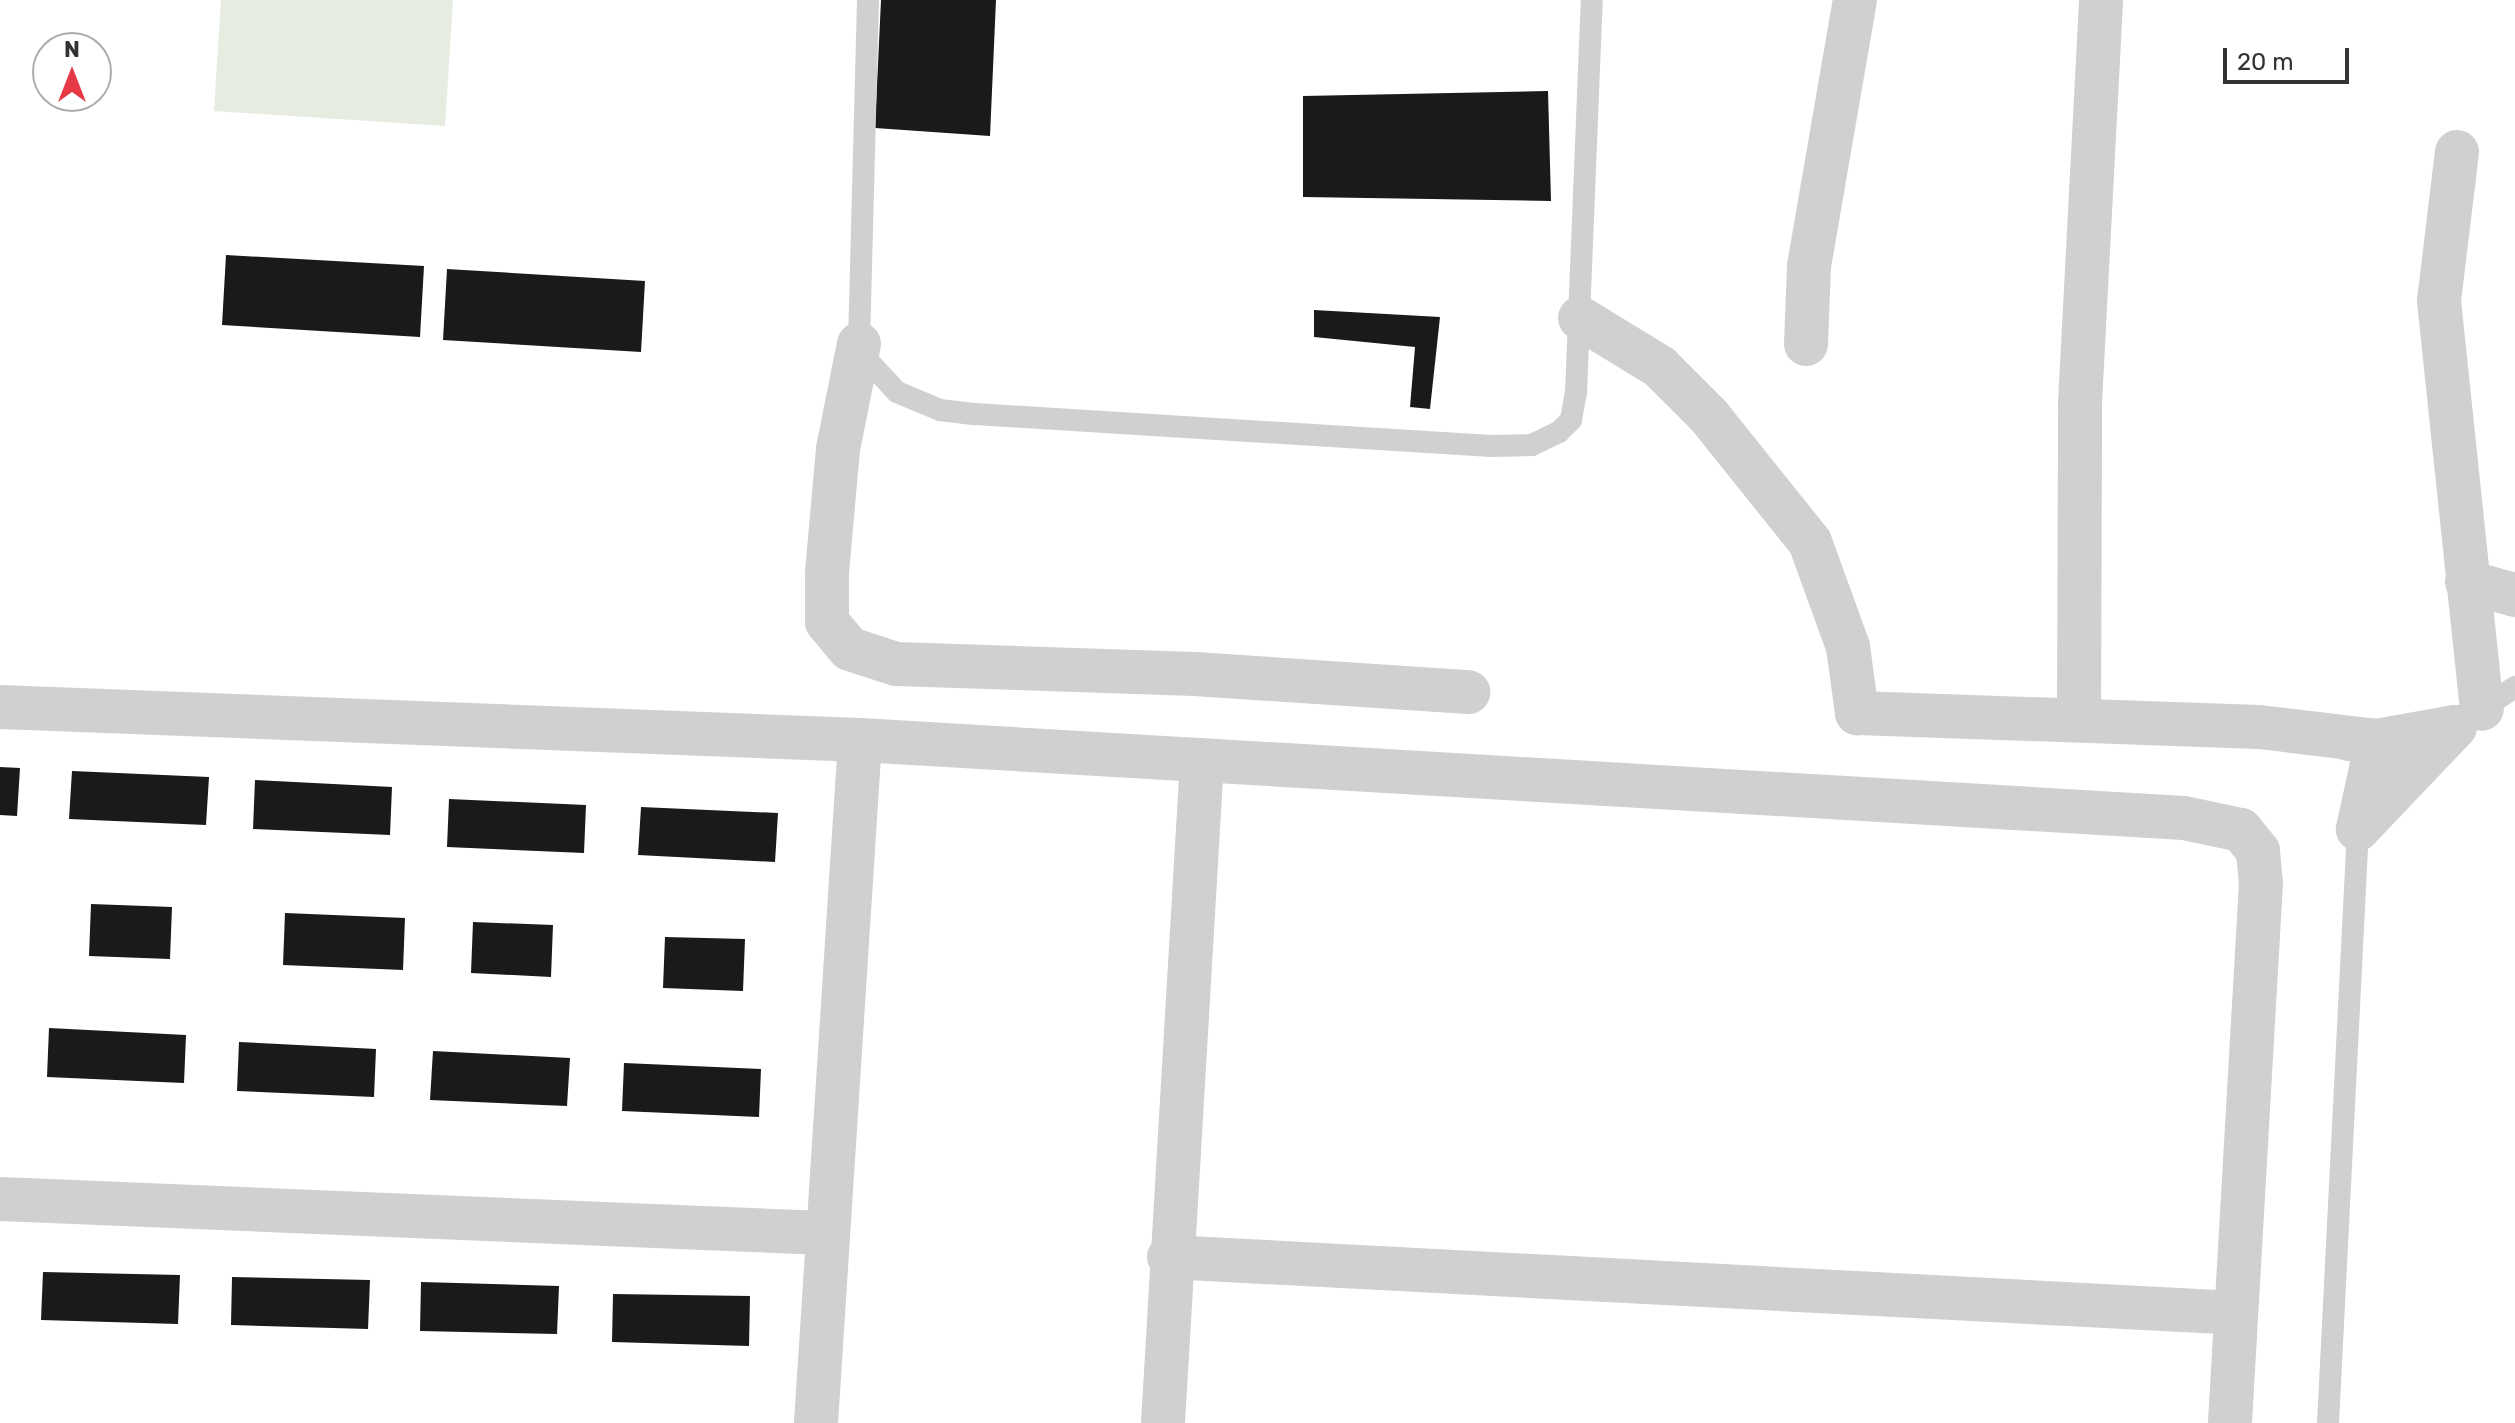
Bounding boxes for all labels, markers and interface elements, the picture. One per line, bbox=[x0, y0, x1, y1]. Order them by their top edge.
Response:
north arrow bbox=[32, 32, 112, 112]
scale bar bbox=[2227, 32, 2353, 82]
text: N bbox=[64, 36, 80, 63]
text: 20 m bbox=[2237, 48, 2294, 76]

